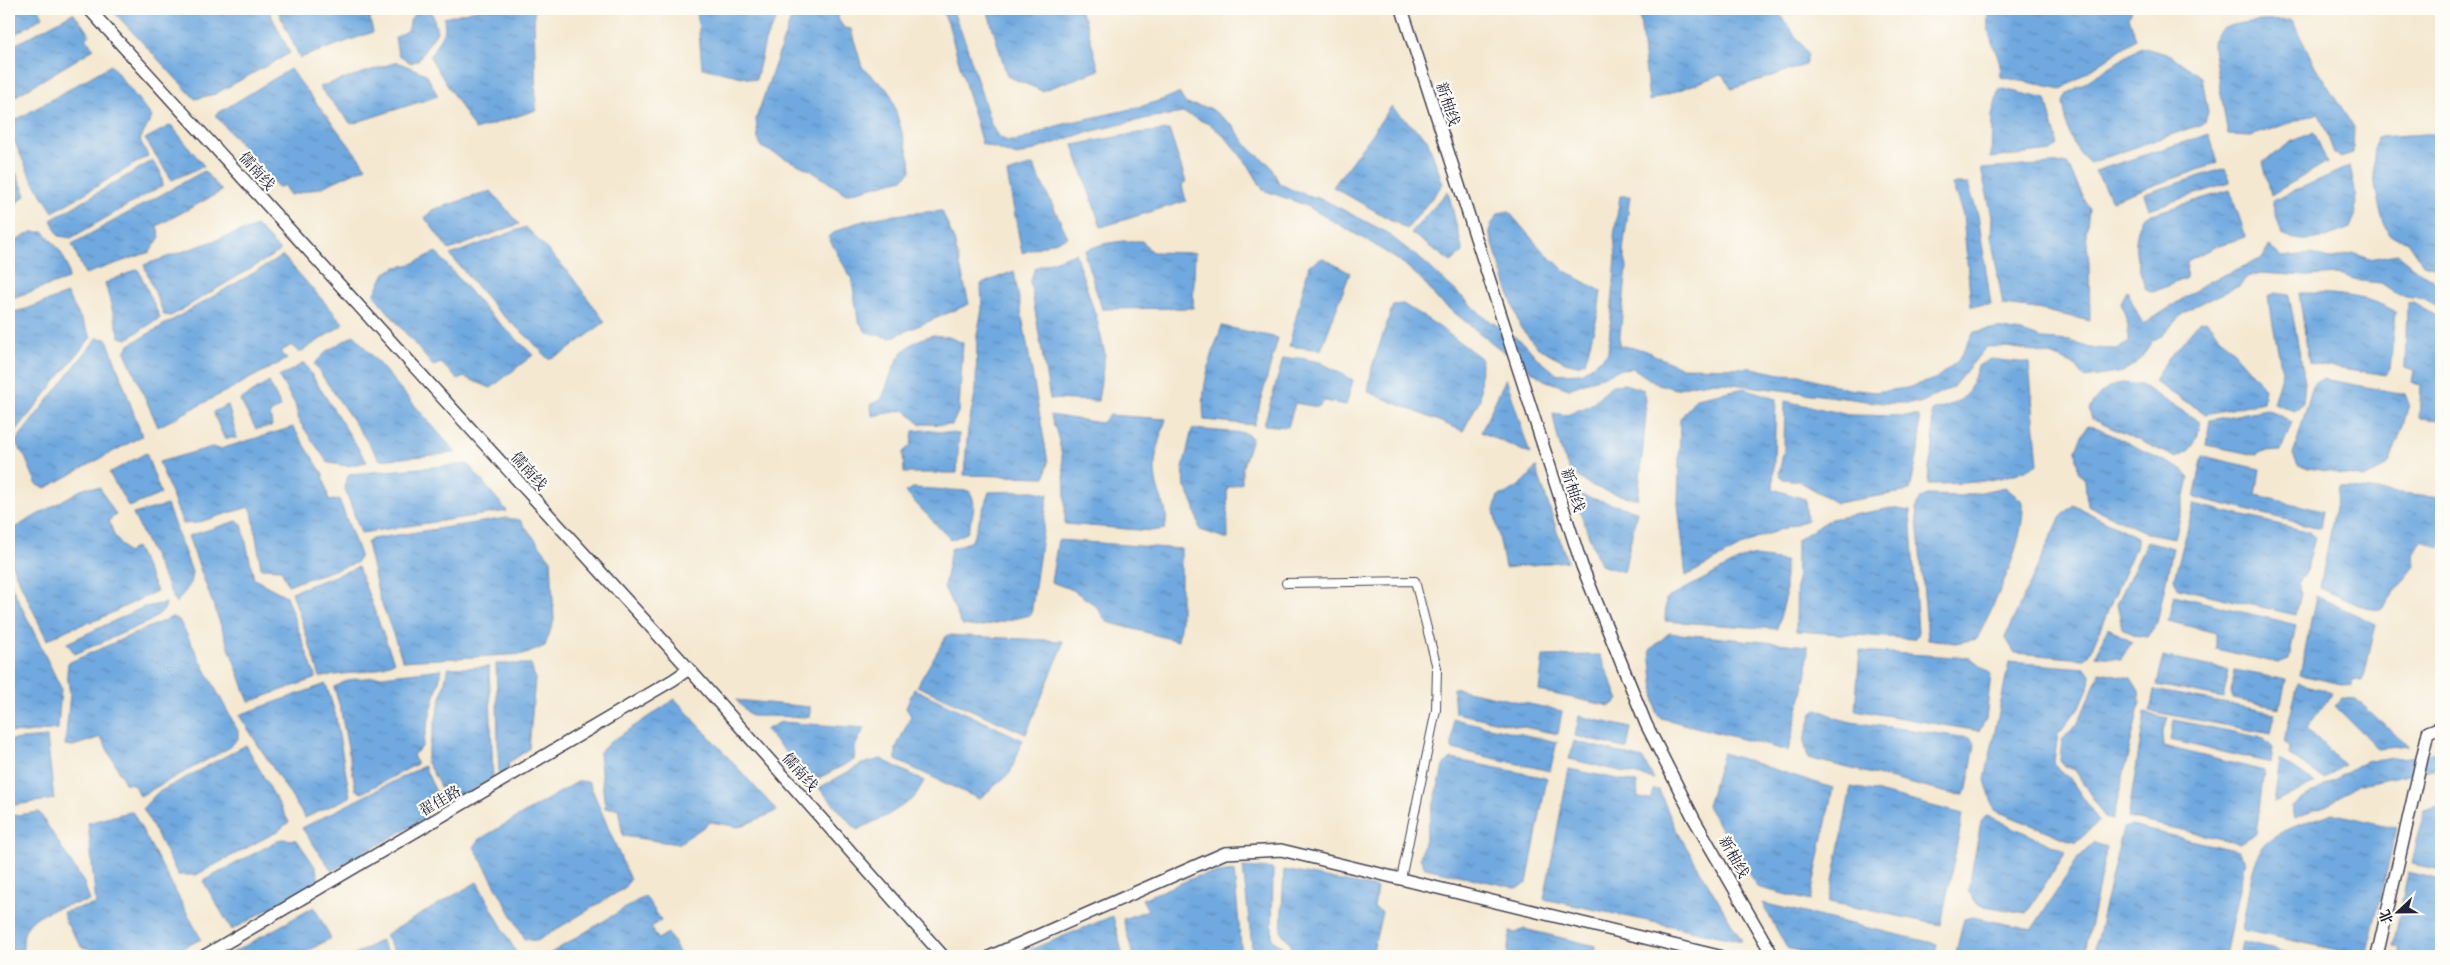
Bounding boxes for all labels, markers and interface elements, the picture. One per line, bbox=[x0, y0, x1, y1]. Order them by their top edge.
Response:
street label: 新柚线 bbox=[1432, 80, 1464, 128]
street label: 儒南线 bbox=[235, 148, 279, 194]
street label: 儒南线 bbox=[507, 448, 551, 494]
street label: 新柚线 bbox=[1557, 466, 1589, 514]
street label: 儒南线 bbox=[778, 749, 822, 795]
street label: 翟佳路 bbox=[416, 782, 464, 820]
street label: 新柚线 bbox=[1715, 833, 1753, 881]
north arrow bbox=[2372, 888, 2422, 938]
text: 北 bbox=[2376, 907, 2397, 926]

